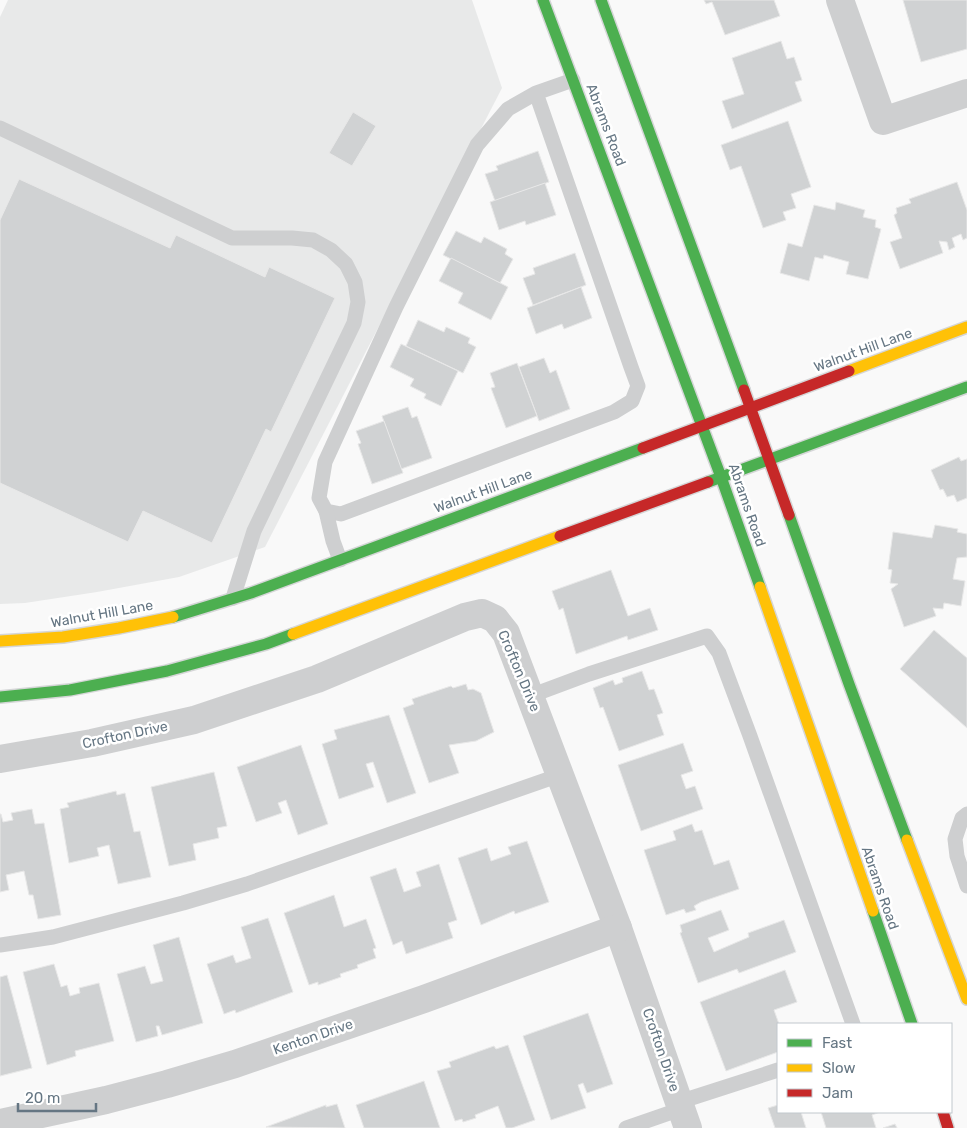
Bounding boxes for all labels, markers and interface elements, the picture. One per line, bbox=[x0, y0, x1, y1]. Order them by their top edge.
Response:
street label: Abrams Road bbox=[583, 81, 629, 169]
street label: Walnut Hill Lane bbox=[812, 324, 915, 376]
street label: Abrams Road bbox=[725, 461, 769, 549]
street label: Walnut Hill Lane bbox=[432, 465, 535, 517]
street label: Walnut Hill Lane bbox=[50, 597, 155, 631]
street label: Crofton Drive bbox=[494, 628, 544, 714]
street label: Crofton Drive bbox=[81, 718, 169, 752]
street label: Abrams Road bbox=[858, 844, 902, 932]
street label: Crofton Drive bbox=[639, 1006, 683, 1094]
street label: Kenton Drive bbox=[271, 1015, 355, 1059]
legend bbox=[777, 1023, 952, 1113]
text: Fast bbox=[822, 1034, 852, 1052]
text: Slow bbox=[822, 1059, 855, 1077]
scale bar bbox=[18, 1080, 95, 1112]
text: Jam bbox=[822, 1084, 853, 1102]
text: 20 m bbox=[25, 1089, 60, 1107]

